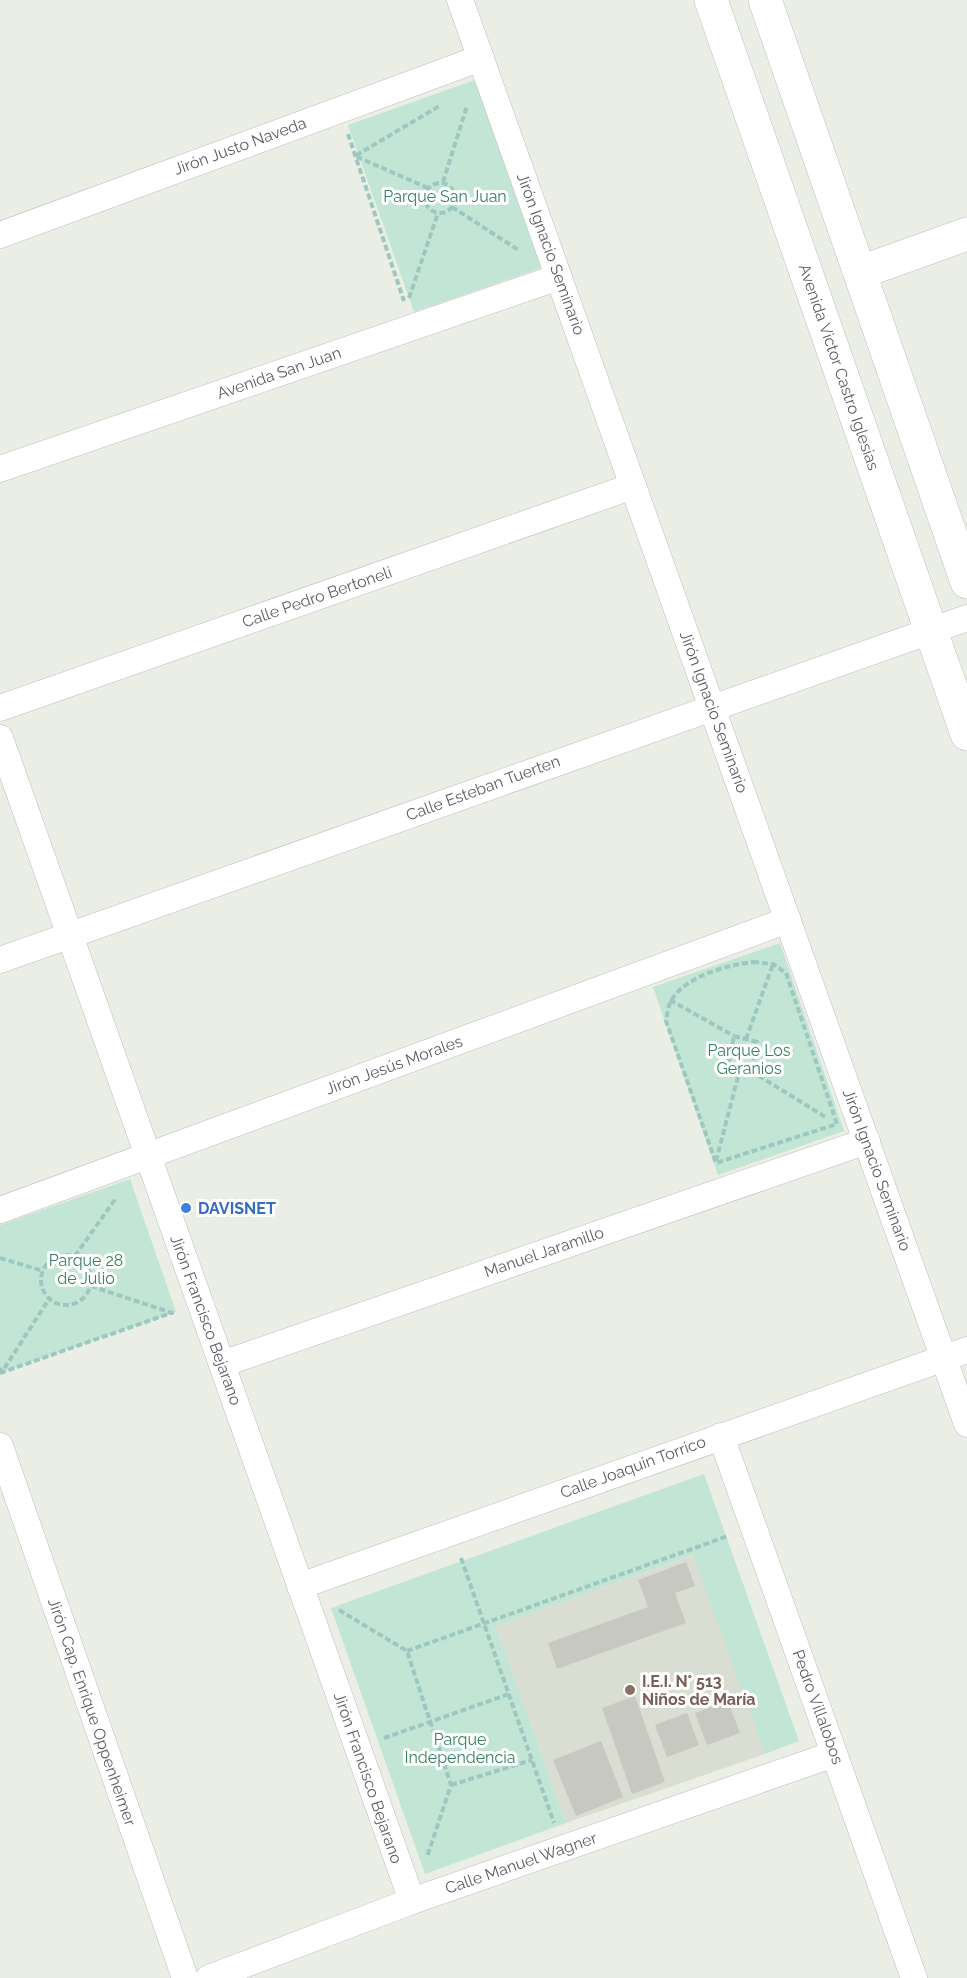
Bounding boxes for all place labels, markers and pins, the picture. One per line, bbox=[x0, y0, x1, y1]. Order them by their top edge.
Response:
place label: DAVISNET bbox=[198, 1199, 276, 1218]
marker: DAVISNET bbox=[179, 1201, 193, 1215]
place label: I.E.I. N° 513 Niños de María bbox=[642, 1672, 756, 1709]
marker: I.E.I. N° 513 Niños de María bbox=[623, 1683, 637, 1697]

